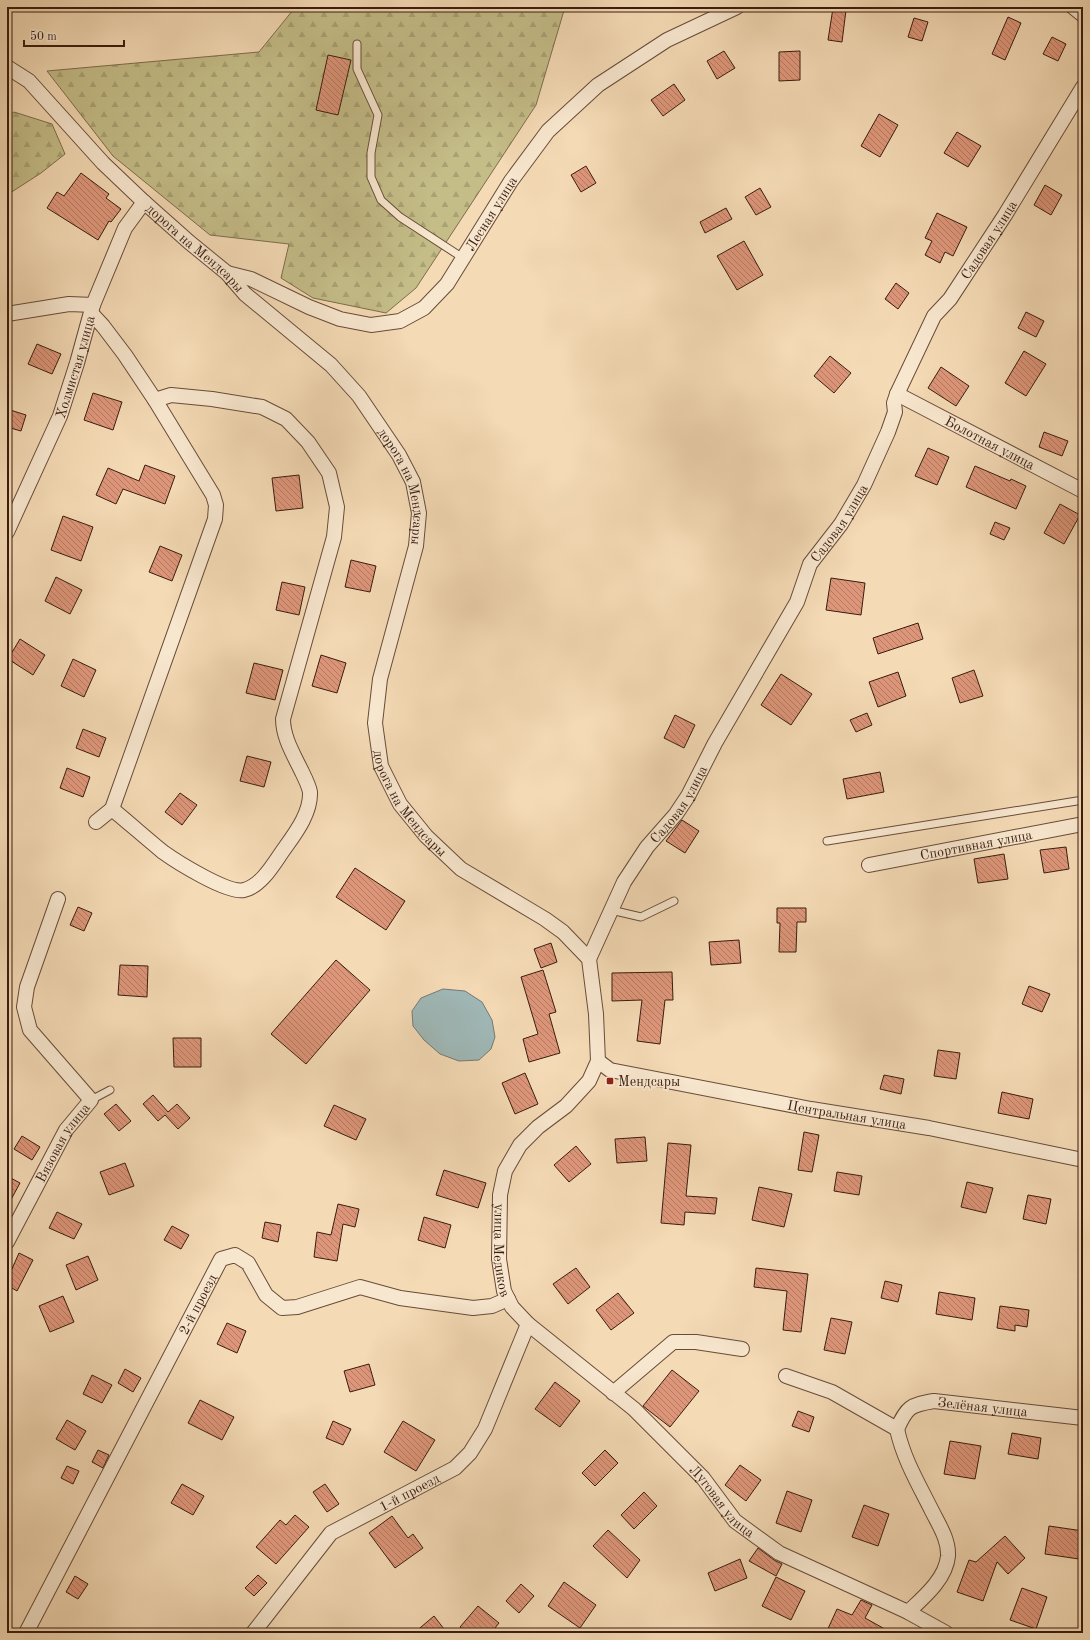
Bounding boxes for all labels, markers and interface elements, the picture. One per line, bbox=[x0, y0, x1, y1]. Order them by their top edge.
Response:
scale bar bbox=[24, 22, 124, 48]
text: 50 m bbox=[30, 30, 57, 43]
street label: Лесная улица bbox=[463, 174, 520, 254]
street label: Садовая улица bbox=[959, 198, 1020, 282]
street label: дорога на Мендсары bbox=[143, 202, 246, 295]
street label: Холмистая улица bbox=[54, 314, 98, 420]
street label: Болотная улица bbox=[942, 414, 1037, 473]
street label: дорога на Мендсары bbox=[375, 426, 425, 546]
street label: Садовая улица bbox=[808, 482, 871, 565]
street label: дорога на Мендсары bbox=[371, 749, 449, 859]
street label: Садовая улица bbox=[648, 763, 710, 846]
street label: Спортивная улица bbox=[919, 828, 1034, 863]
place label: Мендсары bbox=[618, 1075, 680, 1089]
marker: Мендсары bbox=[605, 1076, 615, 1086]
street label: Центральная улица bbox=[786, 1099, 907, 1132]
street label: Вязовая улица bbox=[34, 1101, 93, 1185]
street label: улица Медиков bbox=[491, 1203, 512, 1300]
street label: 2-й проезд bbox=[177, 1272, 220, 1337]
street label: Зелёная улица bbox=[937, 1395, 1028, 1420]
street label: Луговая улица bbox=[686, 1463, 757, 1541]
street label: 1-й проезд bbox=[377, 1471, 442, 1514]

